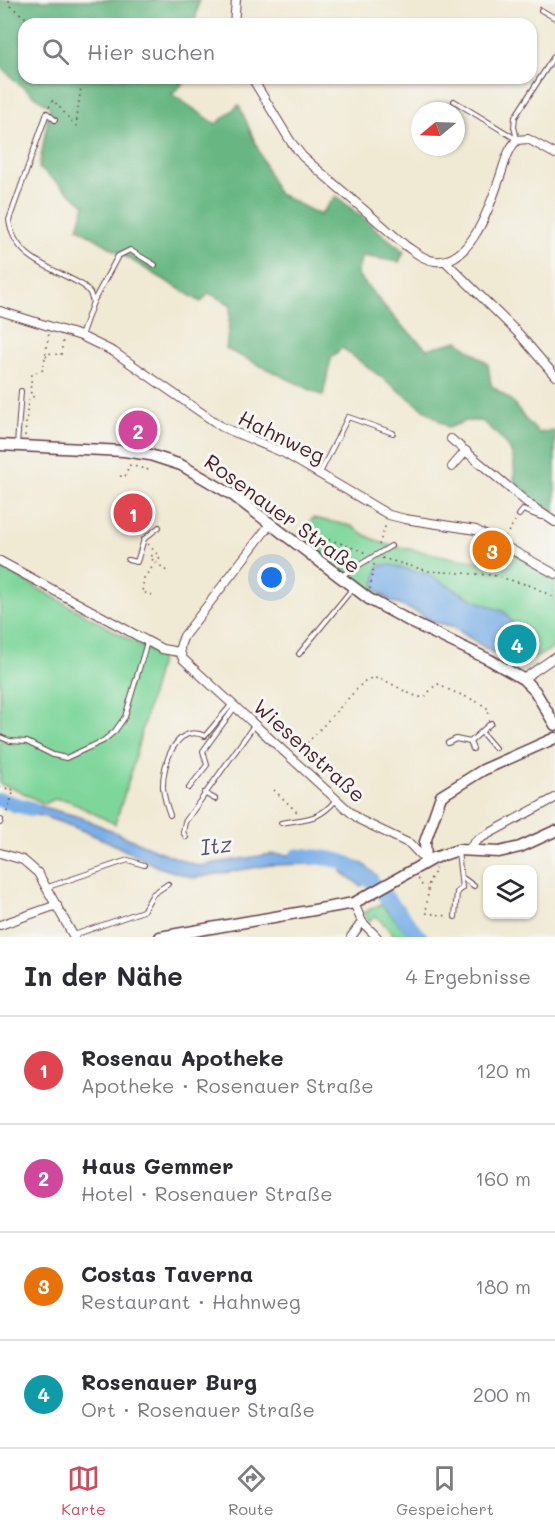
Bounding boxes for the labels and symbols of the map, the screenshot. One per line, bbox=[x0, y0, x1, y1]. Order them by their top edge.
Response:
north arrow bbox=[411, 102, 465, 156]
street label: Hahnweg bbox=[234, 403, 330, 469]
pin: 2 bbox=[118, 408, 158, 452]
street label: Rosenauer Straße bbox=[200, 447, 366, 579]
pin: 1 bbox=[114, 490, 152, 536]
pin: 3 bbox=[472, 528, 512, 572]
your location bbox=[257, 563, 286, 592]
pin: 4 bbox=[498, 622, 536, 666]
street label: Wiesenstraße bbox=[248, 692, 372, 808]
water label: Itz bbox=[198, 828, 234, 862]

